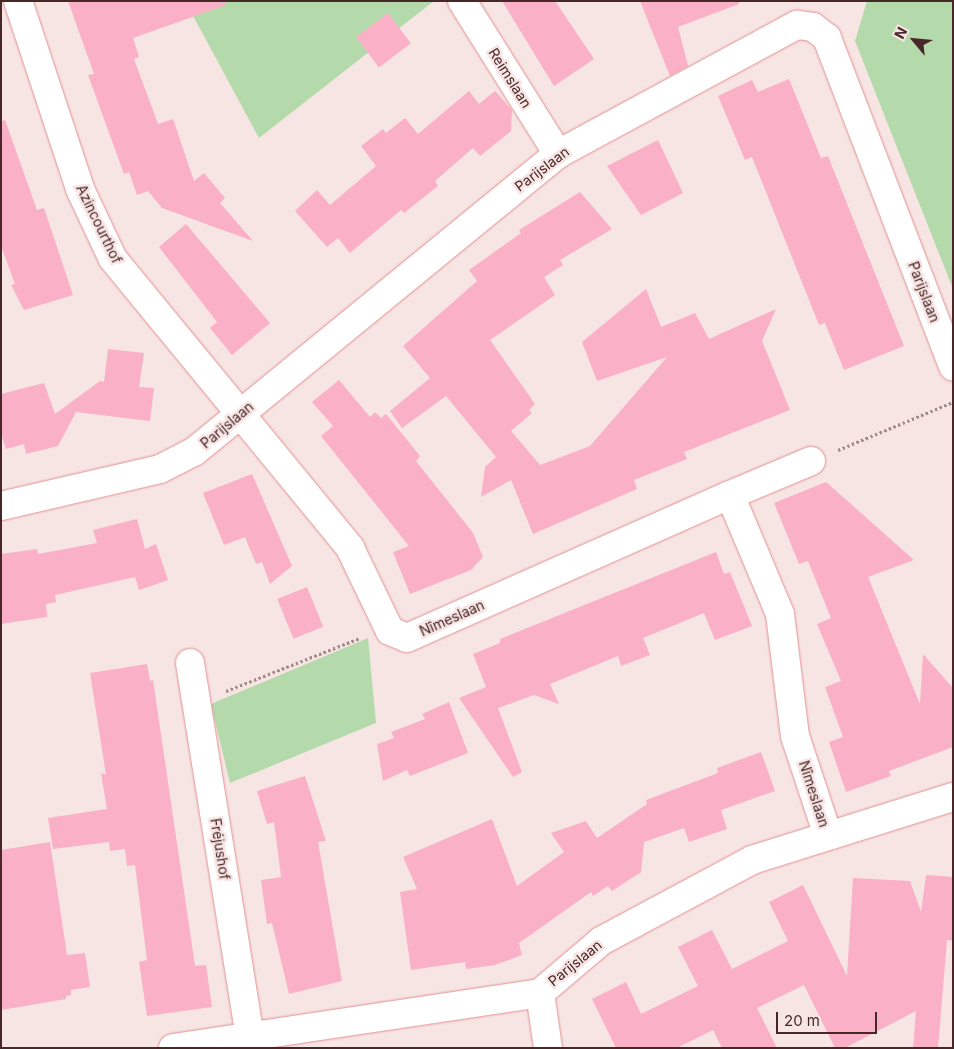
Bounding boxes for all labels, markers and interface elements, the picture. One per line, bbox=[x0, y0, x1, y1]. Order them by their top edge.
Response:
north arrow bbox=[889, 15, 939, 65]
text: N bbox=[890, 24, 910, 41]
street label: Reimslaan bbox=[485, 45, 535, 111]
street label: Parijslaan bbox=[511, 143, 573, 195]
street label: Azincourthof bbox=[73, 182, 125, 266]
street label: Parijslaan bbox=[905, 259, 943, 325]
street label: Parijslaan bbox=[197, 398, 257, 452]
street label: Nîmeslaan bbox=[417, 596, 487, 640]
street label: Nîmeslaan bbox=[795, 759, 833, 829]
street label: Fréjushof bbox=[207, 817, 233, 881]
street label: Parijslaan bbox=[545, 936, 605, 990]
scale bar bbox=[779, 1002, 880, 1034]
text: 20 m bbox=[784, 1011, 820, 1030]

